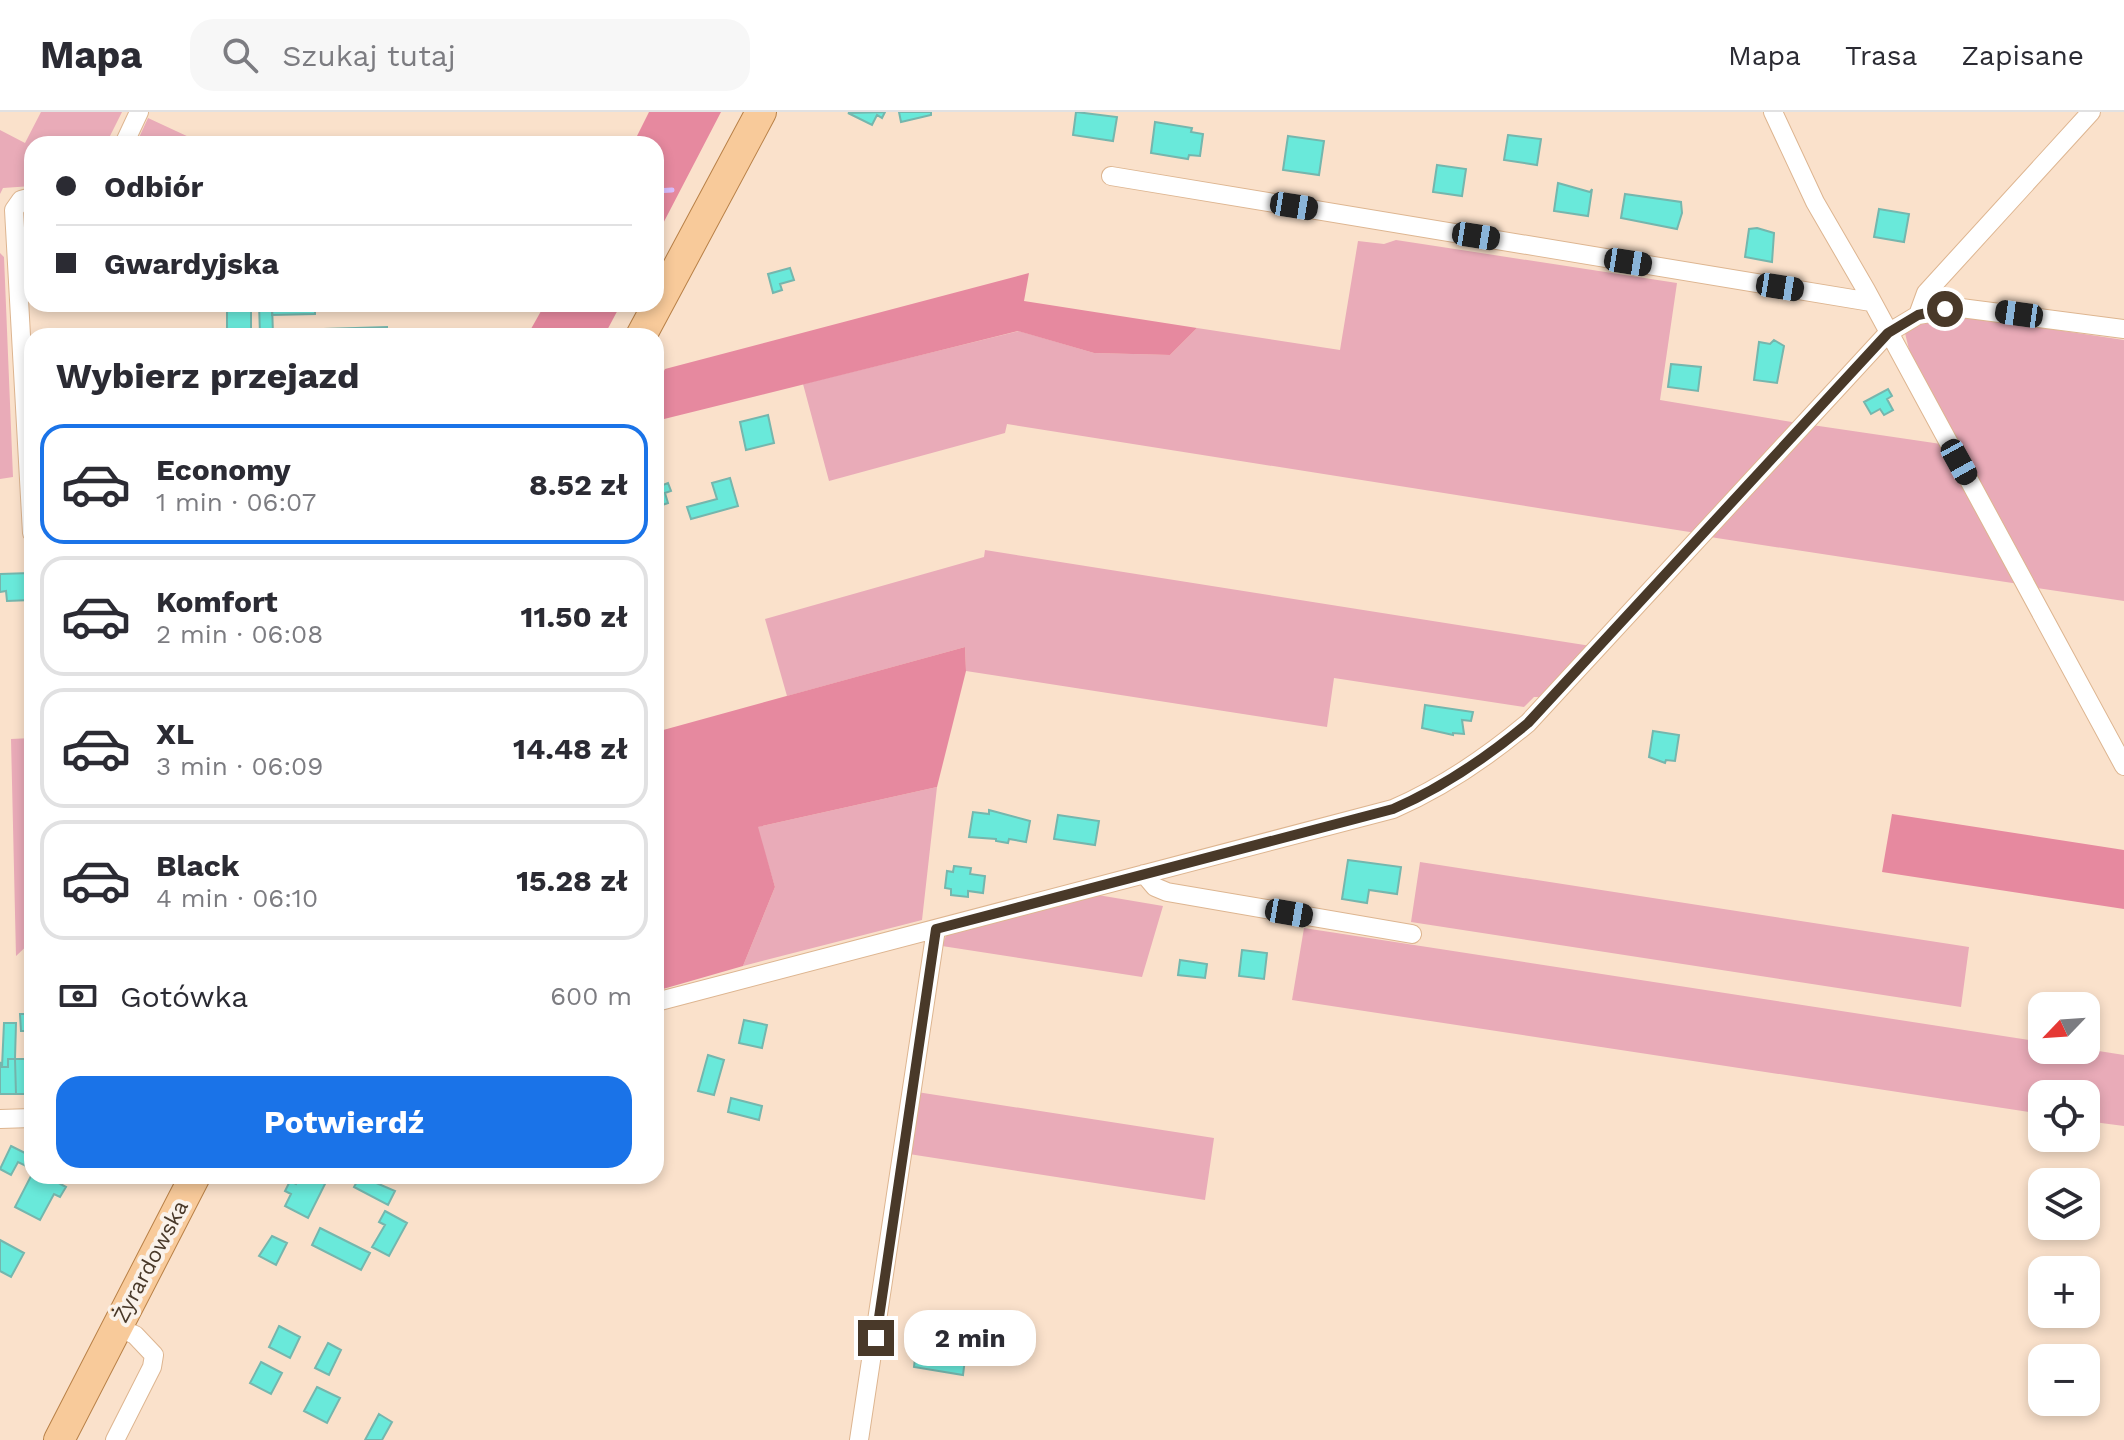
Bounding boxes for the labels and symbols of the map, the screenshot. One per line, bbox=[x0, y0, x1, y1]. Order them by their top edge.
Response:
car bbox=[1268, 190, 1320, 222]
car bbox=[1450, 220, 1502, 252]
car bbox=[1602, 246, 1654, 278]
car bbox=[1754, 271, 1806, 303]
route start bbox=[1927, 291, 1963, 327]
car bbox=[1994, 299, 2044, 329]
car bbox=[1937, 435, 1981, 489]
car bbox=[1263, 897, 1315, 929]
north arrow bbox=[2028, 992, 2100, 1064]
street label: Żyrardowska bbox=[108, 1196, 193, 1327]
callout: 2 min bbox=[904, 1310, 1036, 1366]
route end bbox=[858, 1320, 894, 1356]

